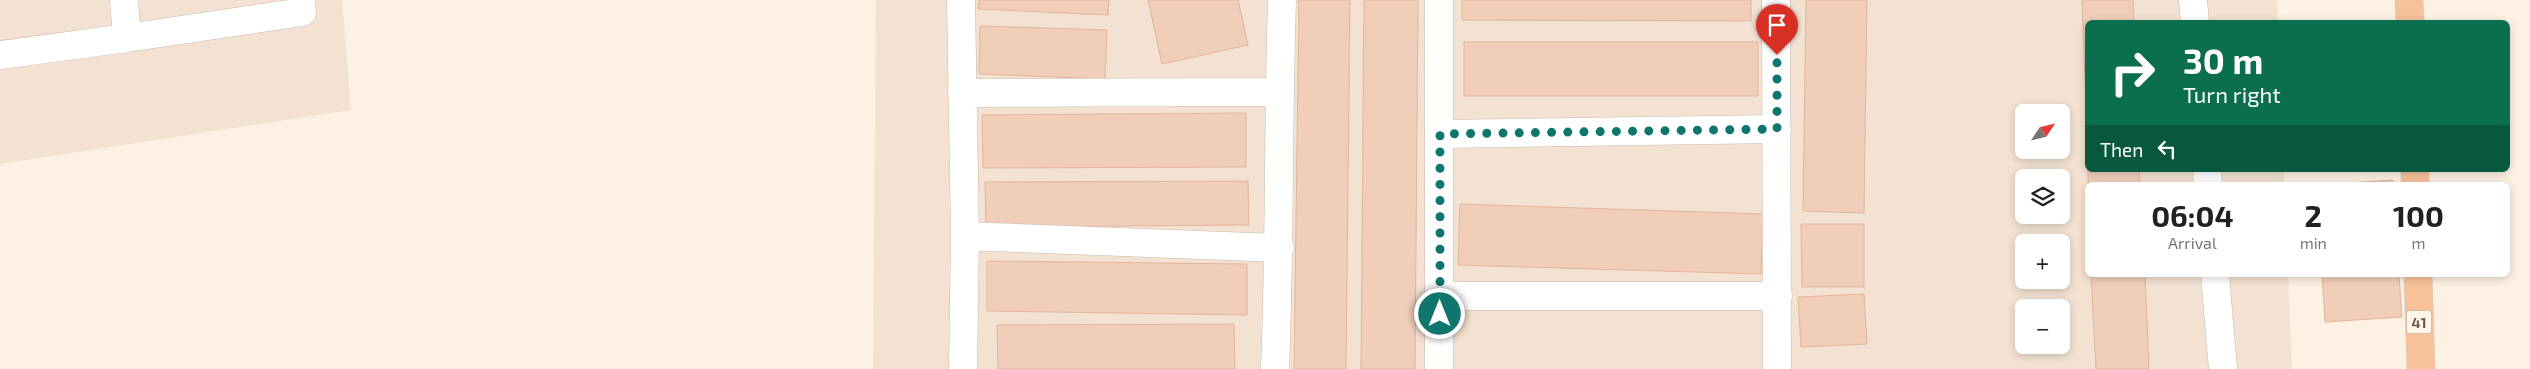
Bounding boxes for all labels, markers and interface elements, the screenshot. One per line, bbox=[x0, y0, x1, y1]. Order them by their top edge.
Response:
pin bbox=[1756, 4, 1798, 55]
icon: arrive bbox=[1763, 11, 1791, 39]
text: 30 m bbox=[2183, 39, 2263, 81]
icon: right bbox=[2100, 40, 2165, 105]
text: Turn right bbox=[2183, 81, 2281, 107]
north arrow bbox=[2015, 104, 2070, 159]
map controls bbox=[2015, 104, 2070, 354]
icon: left bbox=[2153, 135, 2181, 163]
text: Then bbox=[2100, 138, 2143, 161]
button: layers bbox=[2015, 169, 2070, 224]
text: 06:04 bbox=[2151, 197, 2234, 233]
text: 2 bbox=[2305, 197, 2322, 233]
text: 100 bbox=[2393, 197, 2444, 233]
text: Arrival bbox=[2168, 233, 2217, 252]
text: min bbox=[2300, 233, 2327, 252]
text: m bbox=[2411, 233, 2425, 252]
button: + bbox=[2015, 234, 2070, 289]
position arrow bbox=[1413, 287, 1465, 339]
button: − bbox=[2015, 299, 2070, 354]
road number: 41 bbox=[2406, 311, 2432, 334]

